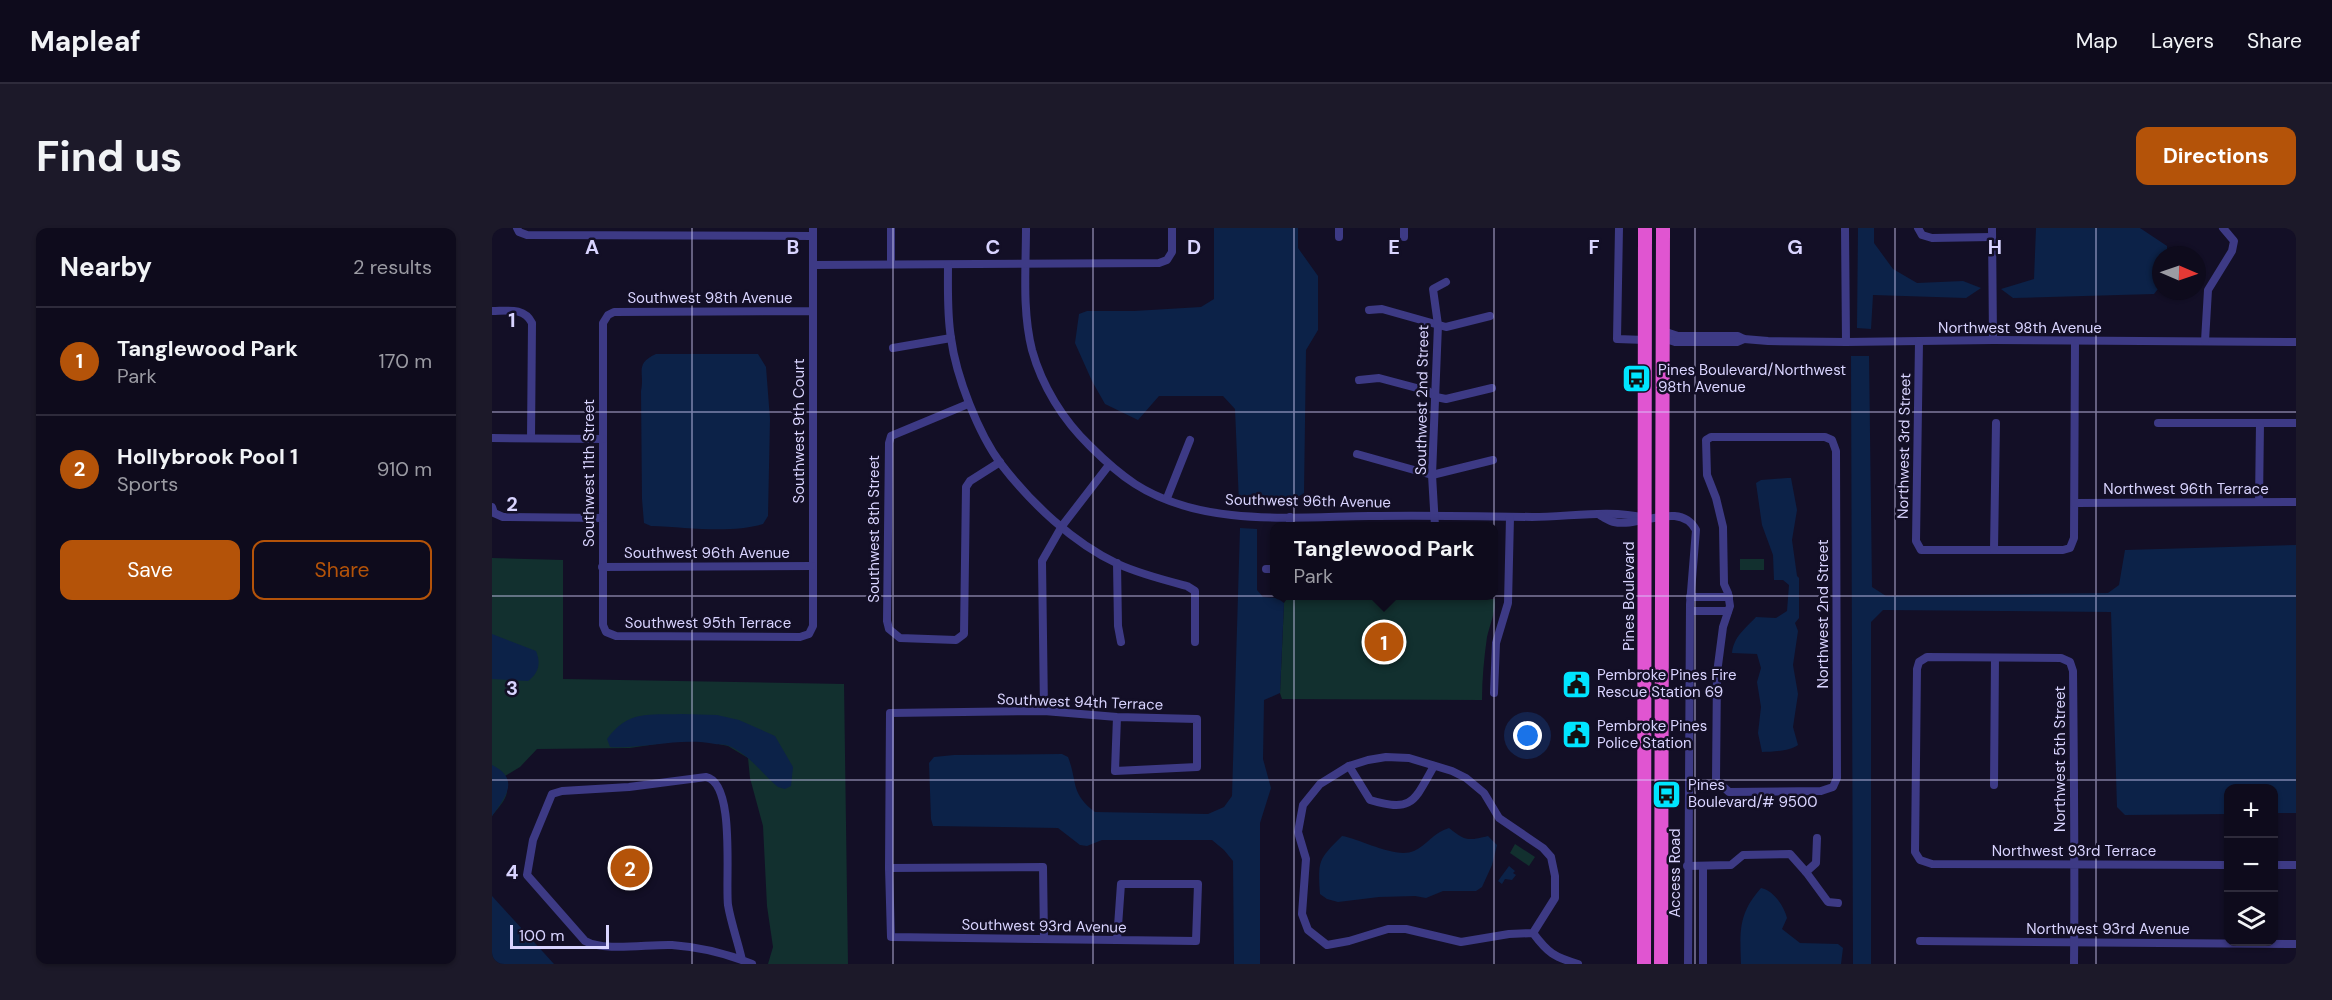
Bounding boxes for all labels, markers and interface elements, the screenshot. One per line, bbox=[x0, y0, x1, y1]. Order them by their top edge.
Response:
text: Mapleaf bbox=[30, 23, 141, 60]
text: Map bbox=[2076, 27, 2118, 55]
text: Layers bbox=[2151, 27, 2214, 55]
text: Share bbox=[2247, 27, 2302, 55]
button: Directions bbox=[2136, 127, 2296, 185]
text: Find us bbox=[36, 129, 182, 184]
text: A bbox=[585, 234, 599, 260]
text: B bbox=[787, 234, 799, 260]
text: C bbox=[986, 234, 1000, 260]
text: D bbox=[1187, 234, 1201, 260]
text: E bbox=[1388, 234, 1400, 260]
text: F bbox=[1588, 234, 1600, 260]
text: G bbox=[1787, 234, 1803, 260]
text: H bbox=[1988, 234, 2002, 260]
north arrow bbox=[2152, 246, 2206, 300]
text: Nearby bbox=[60, 250, 152, 284]
text: 2 results bbox=[353, 254, 432, 280]
street label: Southwest 98th Avenue bbox=[627, 288, 793, 308]
text: 1 bbox=[508, 307, 516, 333]
street label: Northwest 98th Avenue bbox=[1938, 318, 2102, 338]
street label: Southwest 2nd Street bbox=[1411, 324, 1433, 475]
text: Tanglewood Park bbox=[117, 334, 298, 363]
text: 1 bbox=[76, 348, 83, 374]
text: 170 m bbox=[379, 348, 432, 374]
street label: Southwest 9th Court bbox=[789, 358, 809, 504]
place label: Pines Boulevard/Northwest 98th Avenue bbox=[1658, 360, 1846, 397]
text: Park bbox=[117, 363, 157, 389]
bus stop icon: Pines Boulevard/Northwest 98th Avenue bbox=[1621, 363, 1653, 395]
street label: Northwest 3rd Street bbox=[1893, 373, 1915, 519]
street label: Southwest 11th Street bbox=[579, 399, 599, 547]
text: Hollybrook Pool 1 bbox=[117, 442, 298, 471]
street label: Southwest 8th Street bbox=[864, 455, 884, 603]
text: 2 bbox=[74, 456, 85, 482]
text: 910 m bbox=[377, 456, 432, 482]
text: Sports bbox=[117, 471, 178, 497]
street label: Northwest 96th Terrace bbox=[2103, 479, 2269, 499]
street label: Southwest 96th Avenue bbox=[1225, 490, 1391, 512]
text: 2 bbox=[506, 491, 518, 517]
popup bbox=[1270, 522, 1498, 600]
text: Tanglewood Park bbox=[1294, 534, 1474, 563]
street label: Northwest 2nd Street bbox=[1813, 539, 1833, 689]
button: Save bbox=[60, 540, 240, 600]
button: Share bbox=[252, 540, 432, 600]
street label: Pines Boulevard bbox=[1619, 541, 1639, 651]
street label: Southwest 96th Avenue bbox=[624, 543, 790, 563]
text: Park bbox=[1294, 563, 1333, 589]
street label: Southwest 95th Terrace bbox=[625, 613, 791, 633]
pin: 1 bbox=[1364, 620, 1404, 664]
place label: Pembroke Pines Fire Rescue Station 69 bbox=[1597, 665, 1737, 702]
public building icon: Pembroke Pines Fire Rescue Station 69 bbox=[1560, 668, 1592, 700]
text: 3 bbox=[506, 675, 518, 701]
street label: Northwest 5th Street bbox=[2050, 686, 2070, 832]
street label: Southwest 94th Terrace bbox=[996, 689, 1164, 715]
place label: Pembroke Pines Police Station bbox=[1597, 716, 1707, 753]
public building icon: Pembroke Pines Police Station bbox=[1560, 719, 1592, 751]
your location bbox=[1513, 721, 1542, 750]
place label: Pines Boulevard/# 9500 bbox=[1688, 775, 1817, 812]
bus stop icon: Pines Boulevard/# 9500 bbox=[1651, 778, 1683, 810]
map controls bbox=[2224, 784, 2278, 946]
button: + bbox=[2224, 784, 2278, 838]
street label: Access Road bbox=[1665, 828, 1685, 918]
button: − bbox=[2224, 838, 2278, 892]
street label: Northwest 93rd Terrace bbox=[1992, 841, 2156, 861]
pin: 2 bbox=[610, 846, 650, 890]
text: 4 bbox=[506, 859, 519, 885]
button: layers bbox=[2224, 892, 2278, 946]
street label: Southwest 93rd Avenue bbox=[961, 915, 1127, 937]
street label: Northwest 93rd Avenue bbox=[2026, 919, 2190, 939]
scale bar bbox=[510, 922, 609, 950]
text: 100 m bbox=[519, 925, 564, 946]

